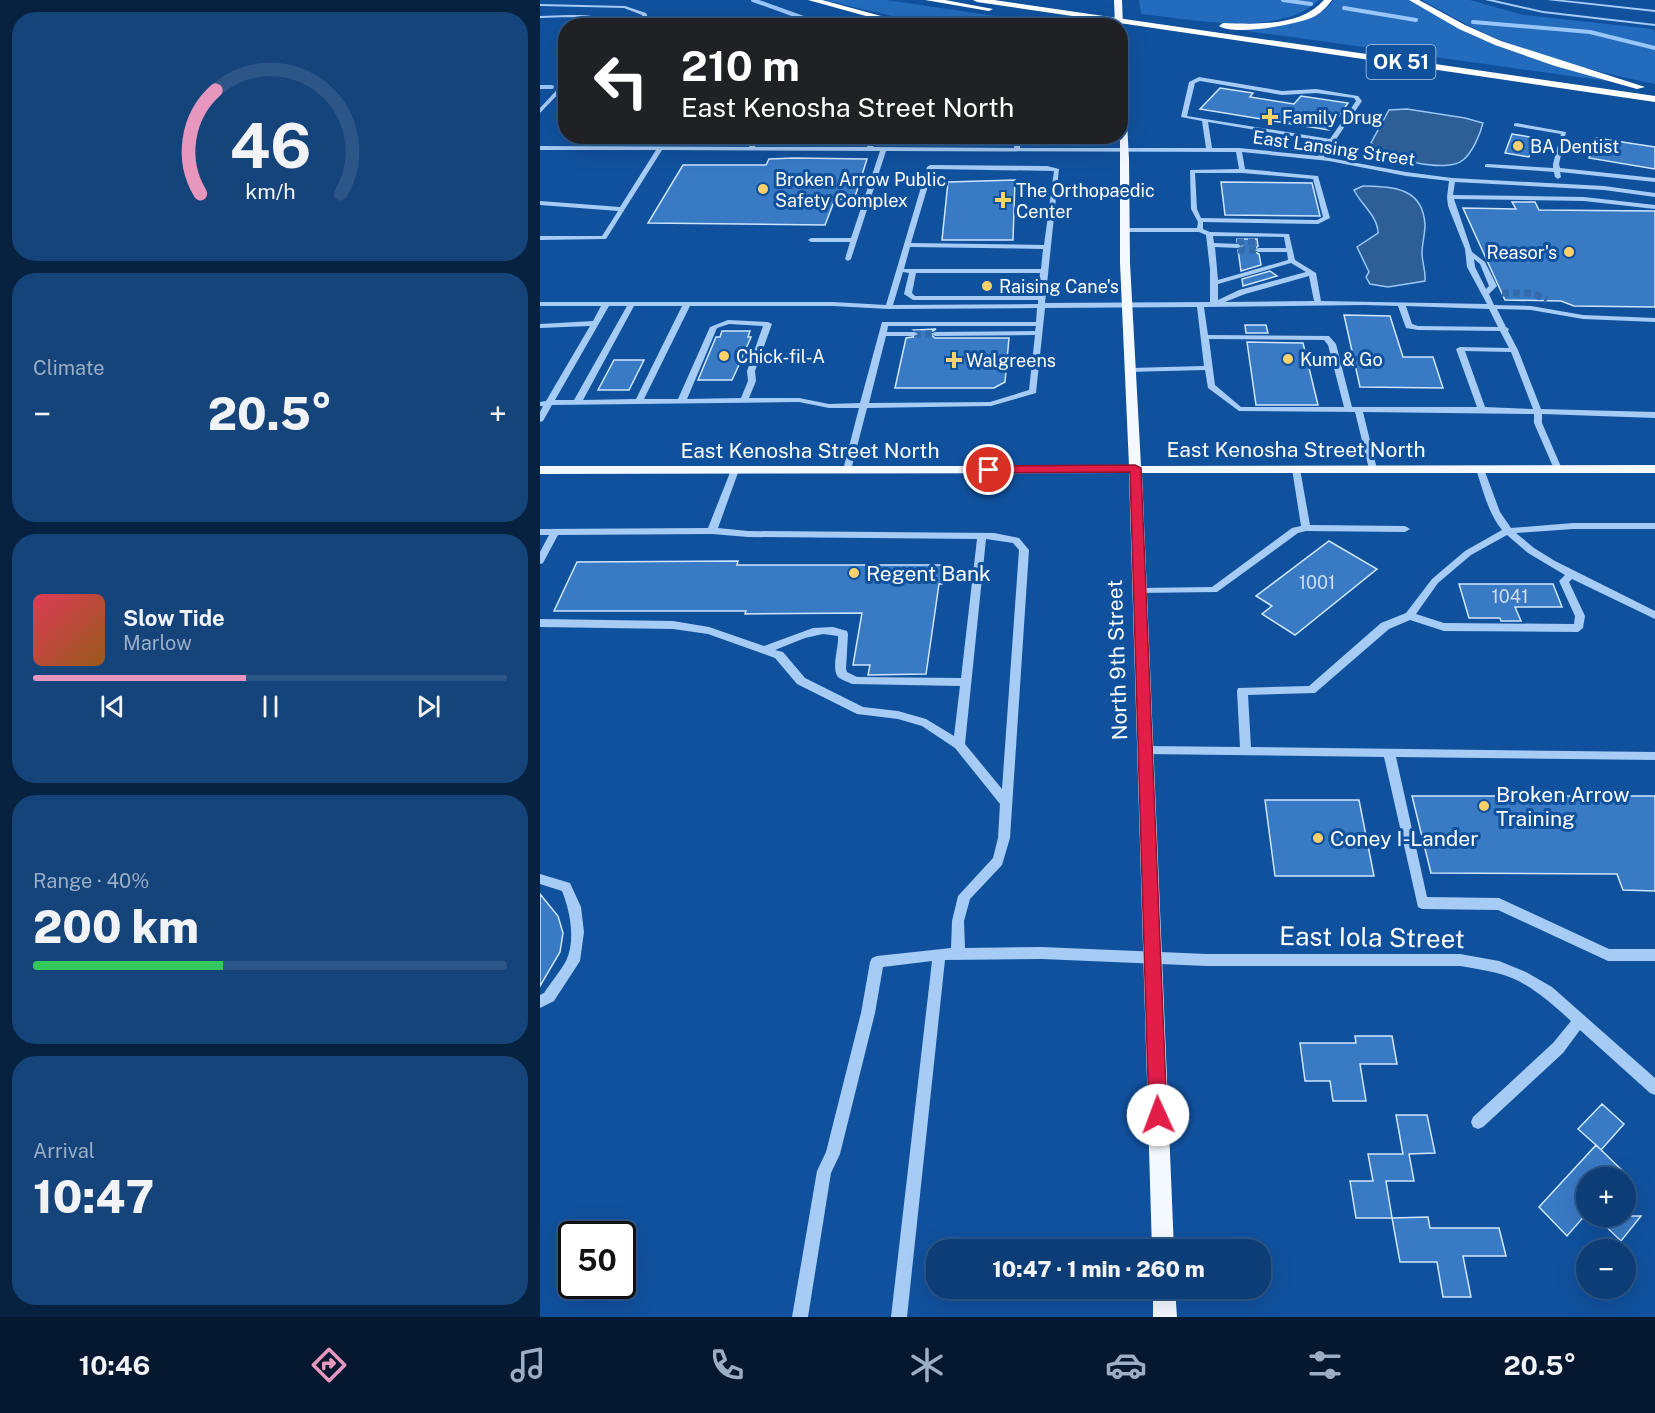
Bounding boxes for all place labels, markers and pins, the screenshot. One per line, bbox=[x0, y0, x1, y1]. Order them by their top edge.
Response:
place label: Family Drug bbox=[1282, 107, 1383, 128]
marker: Family Drug bbox=[1263, 110, 1277, 124]
place label: BA Dentist bbox=[1530, 136, 1619, 157]
marker: BA Dentist bbox=[1511, 139, 1525, 153]
place label: Broken Arrow Public Safety Complex bbox=[775, 169, 946, 211]
place label: The Orthopaedic Center bbox=[1016, 180, 1155, 222]
marker: Broken Arrow Public Safety Complex bbox=[756, 182, 770, 196]
marker: The Orthopaedic Center bbox=[994, 191, 1012, 209]
place label: Reasor's bbox=[1487, 242, 1557, 263]
marker: Reasor's bbox=[1562, 245, 1576, 259]
place label: Raising Cane's bbox=[999, 276, 1119, 297]
marker: Raising Cane's bbox=[980, 279, 994, 293]
place label: Chick-fil-A bbox=[736, 346, 825, 367]
marker: Chick-fil-A bbox=[717, 349, 731, 363]
place label: Kum & Go bbox=[1300, 349, 1383, 370]
place label: Walgreens bbox=[966, 350, 1056, 371]
marker: Kum & Go bbox=[1281, 352, 1295, 366]
marker: Walgreens bbox=[947, 353, 961, 367]
pin bbox=[963, 444, 1014, 495]
place label: Regent Bank bbox=[866, 561, 991, 586]
marker: Regent Bank bbox=[847, 566, 861, 580]
place label: Broken Arrow Training bbox=[1496, 782, 1630, 831]
marker: Broken Arrow Training bbox=[1477, 799, 1491, 813]
place label: Coney I-Lander bbox=[1330, 826, 1478, 851]
marker: Coney I-Lander bbox=[1311, 831, 1325, 845]

